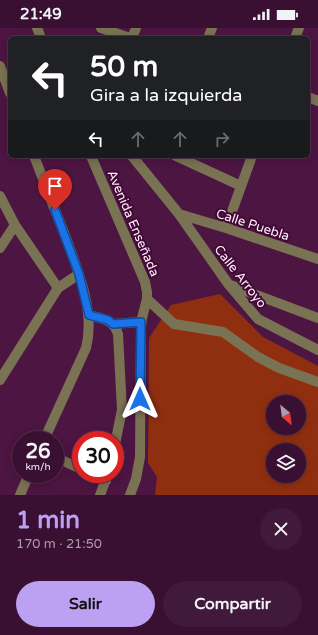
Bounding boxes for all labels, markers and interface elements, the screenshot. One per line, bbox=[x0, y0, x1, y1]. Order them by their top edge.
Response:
text: 21:49 bbox=[20, 5, 62, 23]
text: 50 m bbox=[90, 50, 158, 84]
icon: left bbox=[24, 52, 76, 104]
text: Gira a la izquierda bbox=[90, 84, 242, 106]
icon: left bbox=[85, 128, 107, 150]
icon: ahead bbox=[127, 128, 149, 150]
icon: ahead bbox=[169, 128, 191, 150]
icon: right bbox=[211, 128, 233, 150]
street label: Avenida Enseñada bbox=[103, 168, 163, 279]
pin bbox=[38, 169, 72, 210]
icon: arrive bbox=[44, 175, 66, 197]
street label: Calle Puebla bbox=[214, 206, 291, 244]
street label: Calle Arroyo bbox=[211, 242, 270, 311]
position arrow bbox=[119, 378, 161, 420]
north arrow bbox=[266, 395, 306, 435]
map controls bbox=[266, 395, 306, 483]
speed limit sign: 30 bbox=[72, 431, 124, 483]
text: 26 bbox=[25, 440, 51, 464]
button: layers bbox=[266, 443, 306, 483]
text: km/h bbox=[25, 461, 51, 473]
text: 1 min bbox=[16, 506, 80, 535]
button: close bbox=[260, 508, 302, 550]
text: 170 m · 21:50 bbox=[16, 536, 102, 552]
button: Salir bbox=[16, 581, 155, 627]
button: Compartir bbox=[163, 581, 302, 627]

